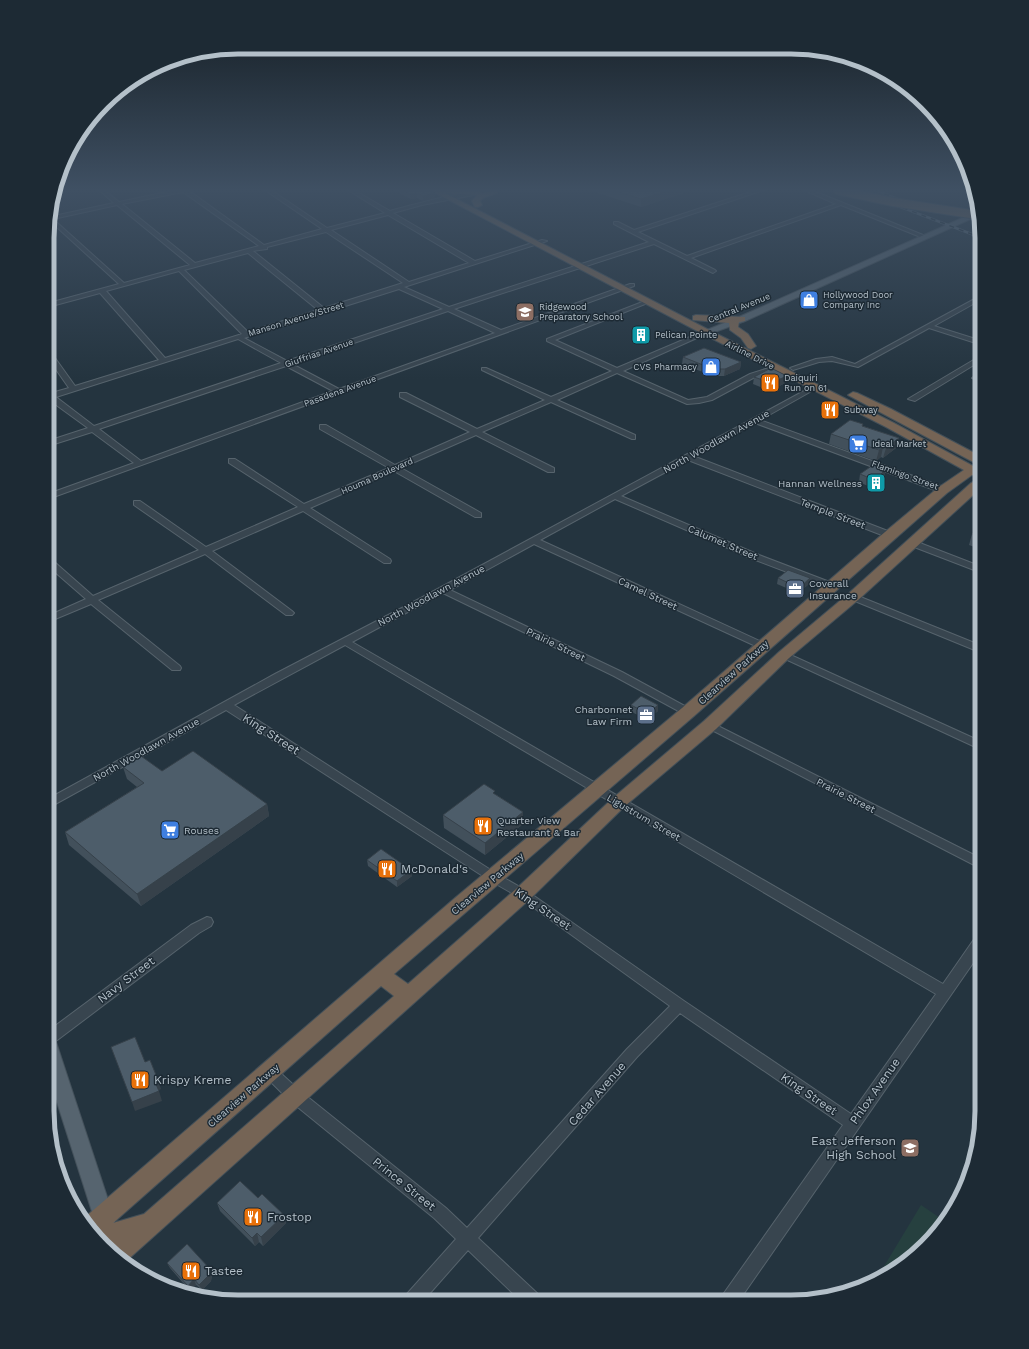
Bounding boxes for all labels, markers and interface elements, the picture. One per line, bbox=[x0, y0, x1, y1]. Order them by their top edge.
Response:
shop icon: Hollywood Door Company Inc bbox=[798, 289, 820, 311]
place label: Hollywood Door Company Inc bbox=[823, 290, 893, 310]
street label: Central Avenue bbox=[706, 291, 772, 325]
street label: Manson Avenue/Street bbox=[247, 300, 345, 338]
school or university icon: Ridgewood Preparatory School bbox=[514, 301, 536, 323]
place label: Ridgewood Preparatory School bbox=[539, 302, 623, 322]
building icon: Pelican Pointe bbox=[630, 324, 652, 346]
place label: Pelican Pointe bbox=[655, 330, 717, 340]
street label: Giuffrias Avenue bbox=[283, 337, 355, 369]
street label: Airline Drive bbox=[724, 338, 776, 372]
shop icon: CVS Pharmacy bbox=[700, 356, 722, 378]
place label: CVS Pharmacy bbox=[633, 362, 697, 372]
restaurant icon: Daiquiri Run on 61 bbox=[759, 372, 781, 394]
street label: Pasadena Avenue bbox=[302, 373, 378, 409]
place label: Daiquiri Run on 61 bbox=[784, 373, 827, 393]
restaurant icon: Subway bbox=[819, 399, 841, 421]
place label: Subway bbox=[844, 405, 878, 415]
street label: North Woodlawn Avenue bbox=[661, 408, 771, 475]
supermarket icon: Ideal Market bbox=[847, 433, 869, 455]
place label: Ideal Market bbox=[872, 439, 926, 449]
street label: Houma Boulevard bbox=[340, 456, 414, 496]
street label: Flamingo Street bbox=[870, 458, 940, 492]
building icon: Hannan Wellness bbox=[865, 472, 887, 494]
place label: Hannan Wellness bbox=[778, 478, 862, 489]
street label: Temple Street bbox=[799, 496, 868, 531]
street label: Calumet Street bbox=[686, 523, 760, 562]
street label: North Woodlawn Avenue bbox=[376, 562, 487, 628]
street label: Camel Street bbox=[616, 575, 680, 612]
office icon: Coverall Insurance bbox=[784, 578, 806, 600]
place label: Coverall Insurance bbox=[809, 578, 857, 601]
street label: Prairie Street bbox=[524, 625, 588, 664]
street label: Clearview Parkway bbox=[696, 637, 771, 707]
place label: Charbonnet Law Firm bbox=[575, 704, 633, 727]
office icon: Charbonnet Law Firm bbox=[635, 704, 657, 726]
street label: King Street bbox=[240, 710, 302, 758]
street label: North Woodlawn Avenue bbox=[91, 716, 201, 783]
street label: Prairie Street bbox=[815, 776, 878, 815]
street label: Ligustrum Street bbox=[605, 792, 683, 843]
restaurant icon: Quarter View Restaurant & Bar bbox=[472, 815, 494, 837]
place label: Quarter View Restaurant & Bar bbox=[497, 815, 580, 838]
supermarket icon: Rouses bbox=[159, 819, 181, 841]
place label: Rouses bbox=[184, 825, 219, 836]
street label: Clearview Parkway bbox=[449, 849, 526, 917]
restaurant icon: McDonald's bbox=[376, 858, 398, 880]
place label: McDonald's bbox=[401, 862, 468, 876]
street label: King Street bbox=[512, 885, 574, 933]
street label: Navy Street bbox=[95, 954, 157, 1006]
street label: Phlox Avenue bbox=[847, 1055, 903, 1127]
street label: Cedar Avenue bbox=[565, 1059, 629, 1129]
street label: Clearview Parkway bbox=[205, 1061, 282, 1129]
restaurant icon: Krispy Kreme bbox=[129, 1069, 151, 1091]
street label: King Street bbox=[778, 1070, 840, 1118]
place label: Krispy Kreme bbox=[154, 1073, 232, 1087]
place label: East Jefferson High School bbox=[811, 1134, 896, 1162]
school or university icon: East Jefferson High School bbox=[899, 1137, 921, 1159]
street label: Prince Street bbox=[370, 1154, 438, 1214]
restaurant icon: Frostop bbox=[242, 1206, 264, 1228]
place label: Frostop bbox=[267, 1210, 312, 1224]
restaurant icon: Tastee bbox=[180, 1260, 202, 1282]
place label: Tastee bbox=[205, 1264, 243, 1278]

